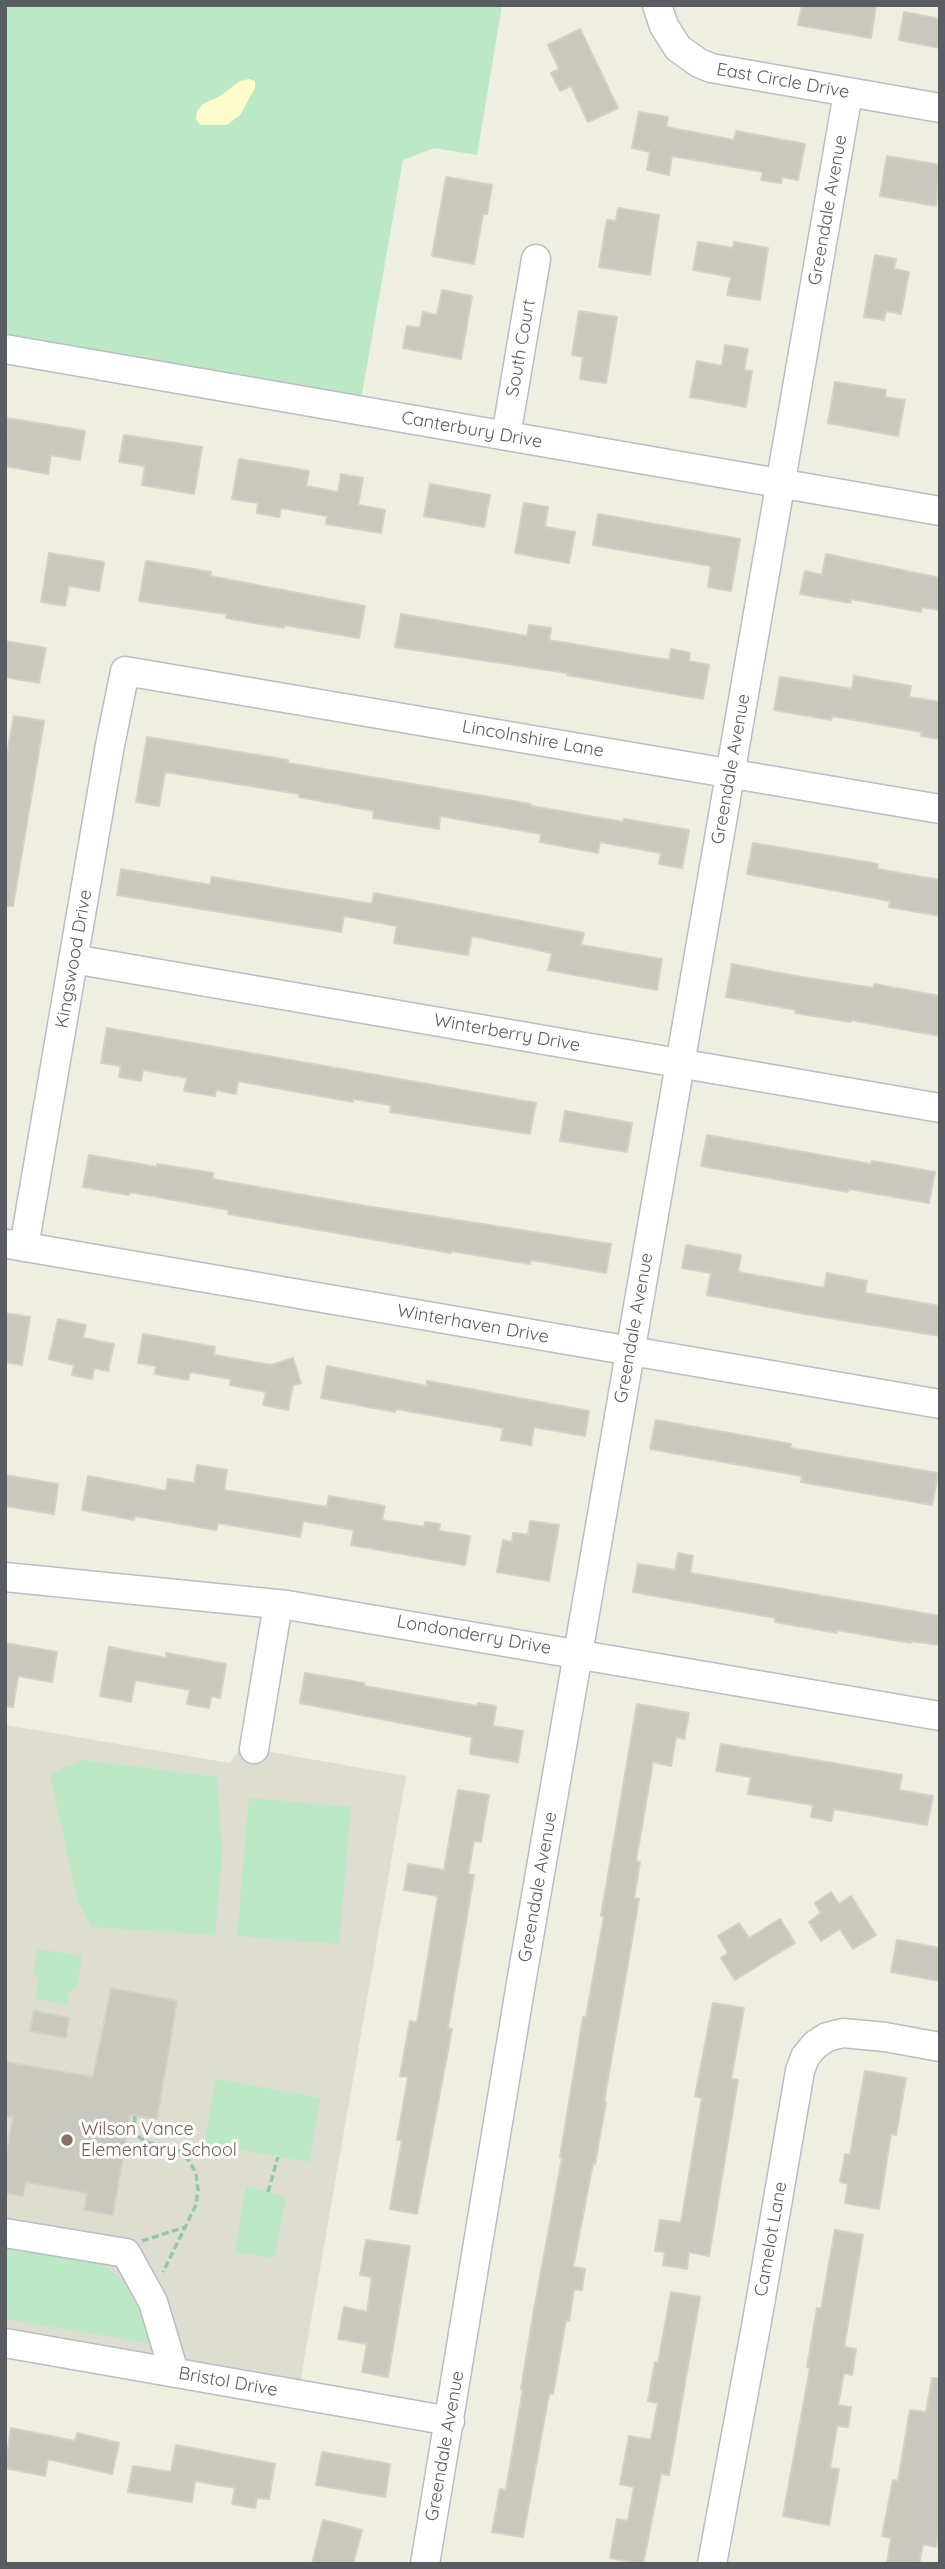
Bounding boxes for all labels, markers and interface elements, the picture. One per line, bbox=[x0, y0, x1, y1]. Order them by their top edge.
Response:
street label: East Circle Drive bbox=[715, 59, 851, 103]
street label: Greendale Avenue bbox=[804, 133, 852, 287]
street label: South Court bbox=[502, 298, 540, 398]
street label: Canterbury Drive bbox=[400, 407, 544, 453]
street label: Greendale Avenue bbox=[707, 692, 755, 846]
street label: Lincolnshire Lane bbox=[460, 716, 606, 762]
street label: Kingswood Drive bbox=[51, 888, 97, 1030]
street label: Winterberry Drive bbox=[432, 1010, 582, 1056]
street label: Greendale Avenue bbox=[610, 1251, 658, 1405]
street label: Winterhaven Drive bbox=[395, 1300, 551, 1348]
street label: Londonderry Drive bbox=[395, 1611, 553, 1659]
street label: Greendale Avenue bbox=[514, 1810, 562, 1964]
place label: Wilson Vance Elementary School bbox=[81, 2119, 237, 2162]
marker: Wilson Vance Elementary School bbox=[59, 2132, 75, 2148]
street label: Camelot Lane bbox=[750, 2180, 792, 2298]
street label: Bristol Drive bbox=[177, 2363, 279, 2401]
street label: Greendale Avenue bbox=[421, 2369, 469, 2523]

